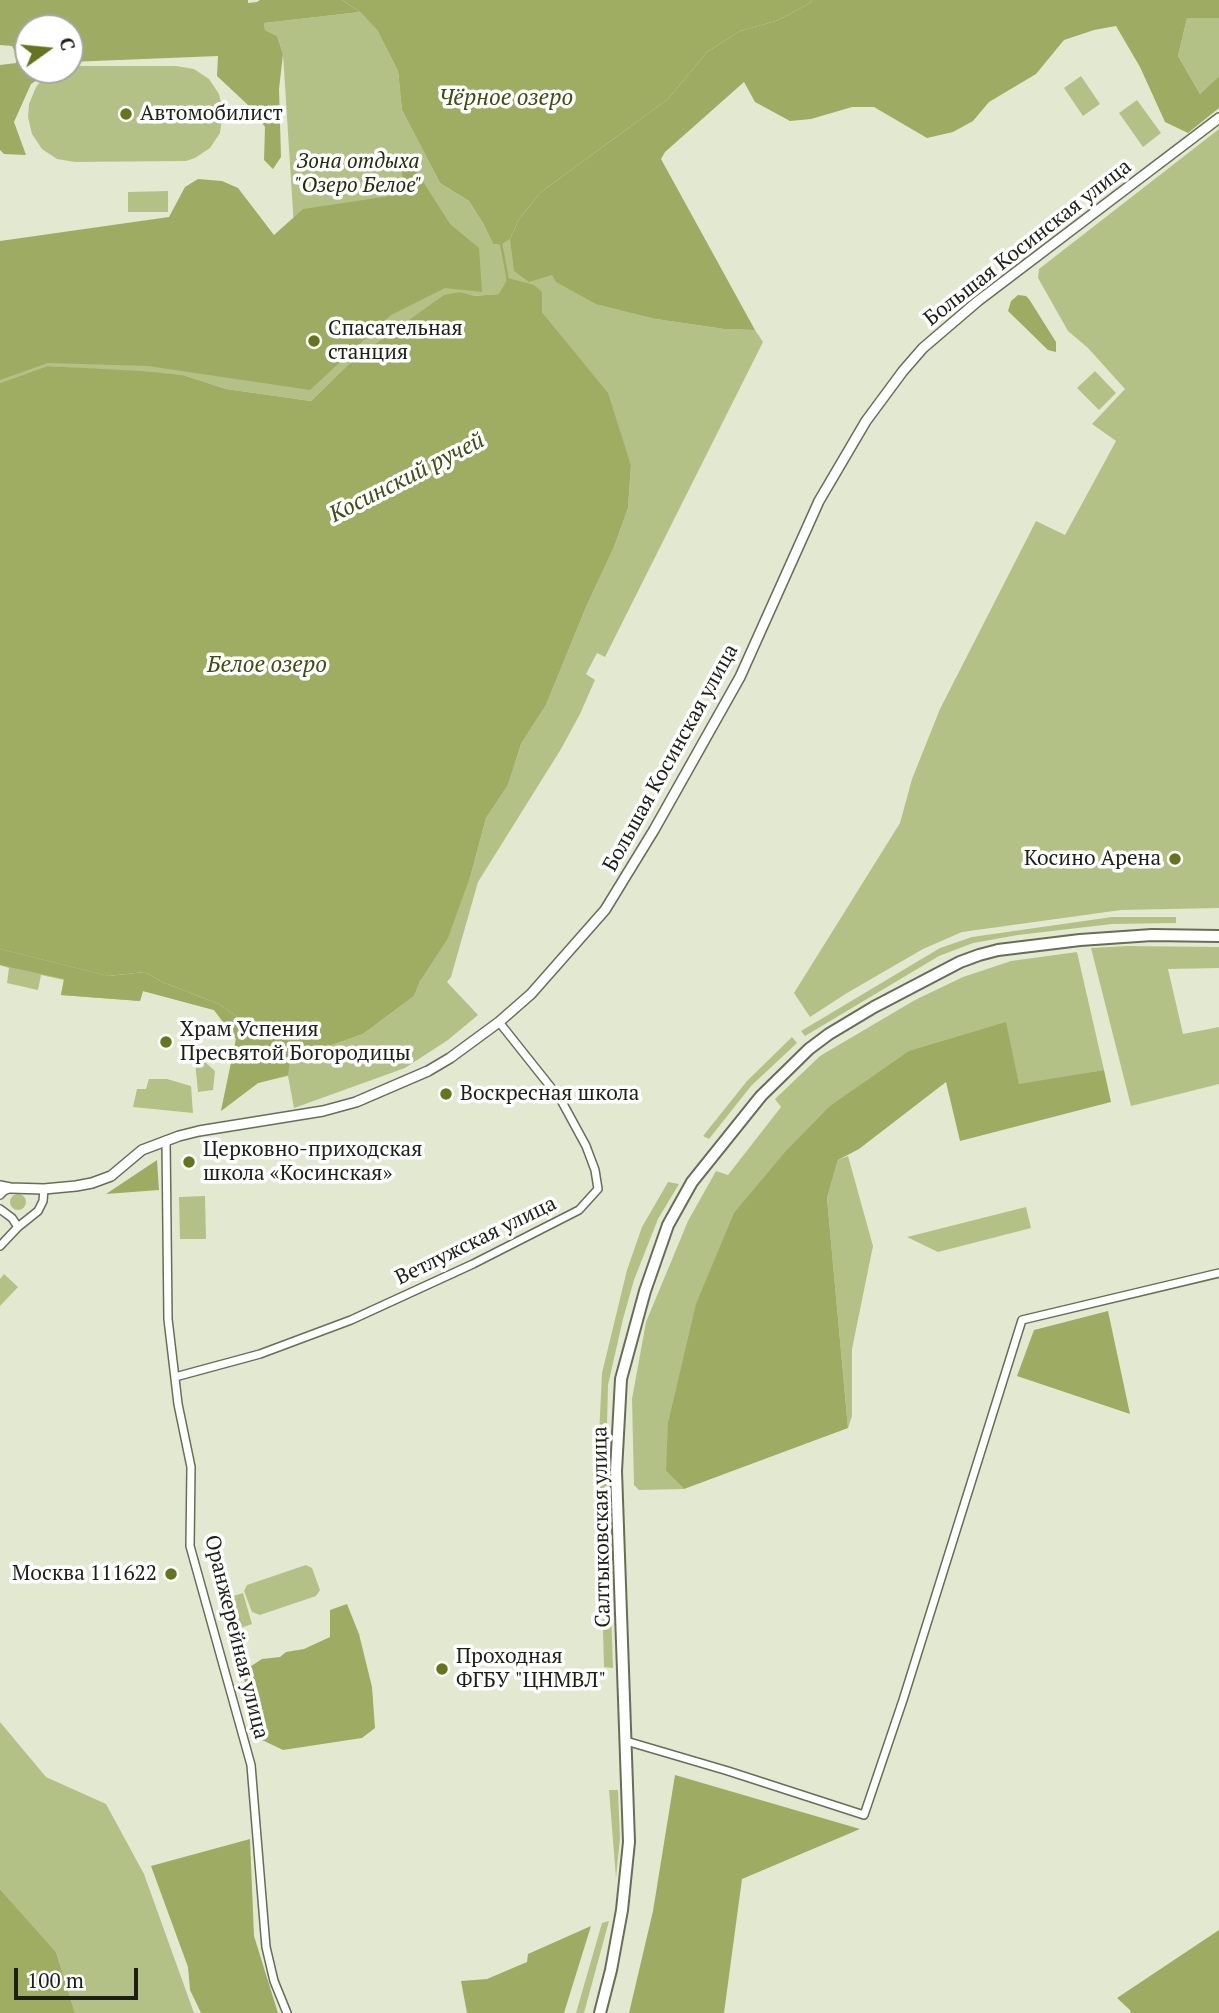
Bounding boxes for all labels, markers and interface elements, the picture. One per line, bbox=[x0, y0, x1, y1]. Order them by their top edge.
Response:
north arrow bbox=[14, 14, 84, 84]
text: С bbox=[54, 35, 82, 53]
water label: Чёрное озеро bbox=[439, 84, 573, 112]
place label: Автомобилист bbox=[140, 101, 283, 127]
marker: Автомобилист bbox=[118, 106, 134, 122]
park label: Зона отдыха "Озеро Белое" bbox=[294, 149, 422, 199]
street label: Большая Косинская улица bbox=[919, 154, 1137, 332]
place label: Спасательная станция bbox=[328, 316, 463, 366]
marker: Спасательная станция bbox=[306, 333, 322, 349]
water label: Косинский ручей bbox=[325, 427, 489, 529]
street label: Большая Косинская улица bbox=[598, 640, 744, 876]
water label: Белое озеро bbox=[207, 651, 327, 679]
place label: Косино Арена bbox=[1024, 846, 1161, 872]
marker: Косино Арена bbox=[1167, 851, 1183, 867]
place label: Храм Успения Пресвятой Богородицы bbox=[180, 1017, 411, 1067]
marker: Храм Успения Пресвятой Богородицы bbox=[158, 1034, 174, 1050]
place label: Воскресная школа bbox=[460, 1081, 639, 1107]
marker: Воскресная школа bbox=[438, 1086, 454, 1102]
place label: Церковно-приходская школа «Косинская» bbox=[203, 1137, 422, 1187]
marker: Церковно-приходская школа «Косинская» bbox=[181, 1154, 197, 1170]
street label: Ветлужская улица bbox=[391, 1191, 561, 1291]
street label: Салтыковская улица bbox=[588, 1426, 616, 1628]
street label: Оранжерейная улица bbox=[198, 1532, 274, 1742]
place label: Москва 111622 bbox=[12, 1561, 157, 1587]
marker: Москва 111622 bbox=[163, 1566, 179, 1582]
place label: Проходная ФГБУ "ЦНМВЛ" bbox=[456, 1644, 606, 1694]
marker: Проходная ФГБУ "ЦНМВЛ" bbox=[434, 1661, 450, 1677]
scale bar bbox=[18, 1954, 142, 1998]
text: 100 m bbox=[27, 1966, 84, 1994]

